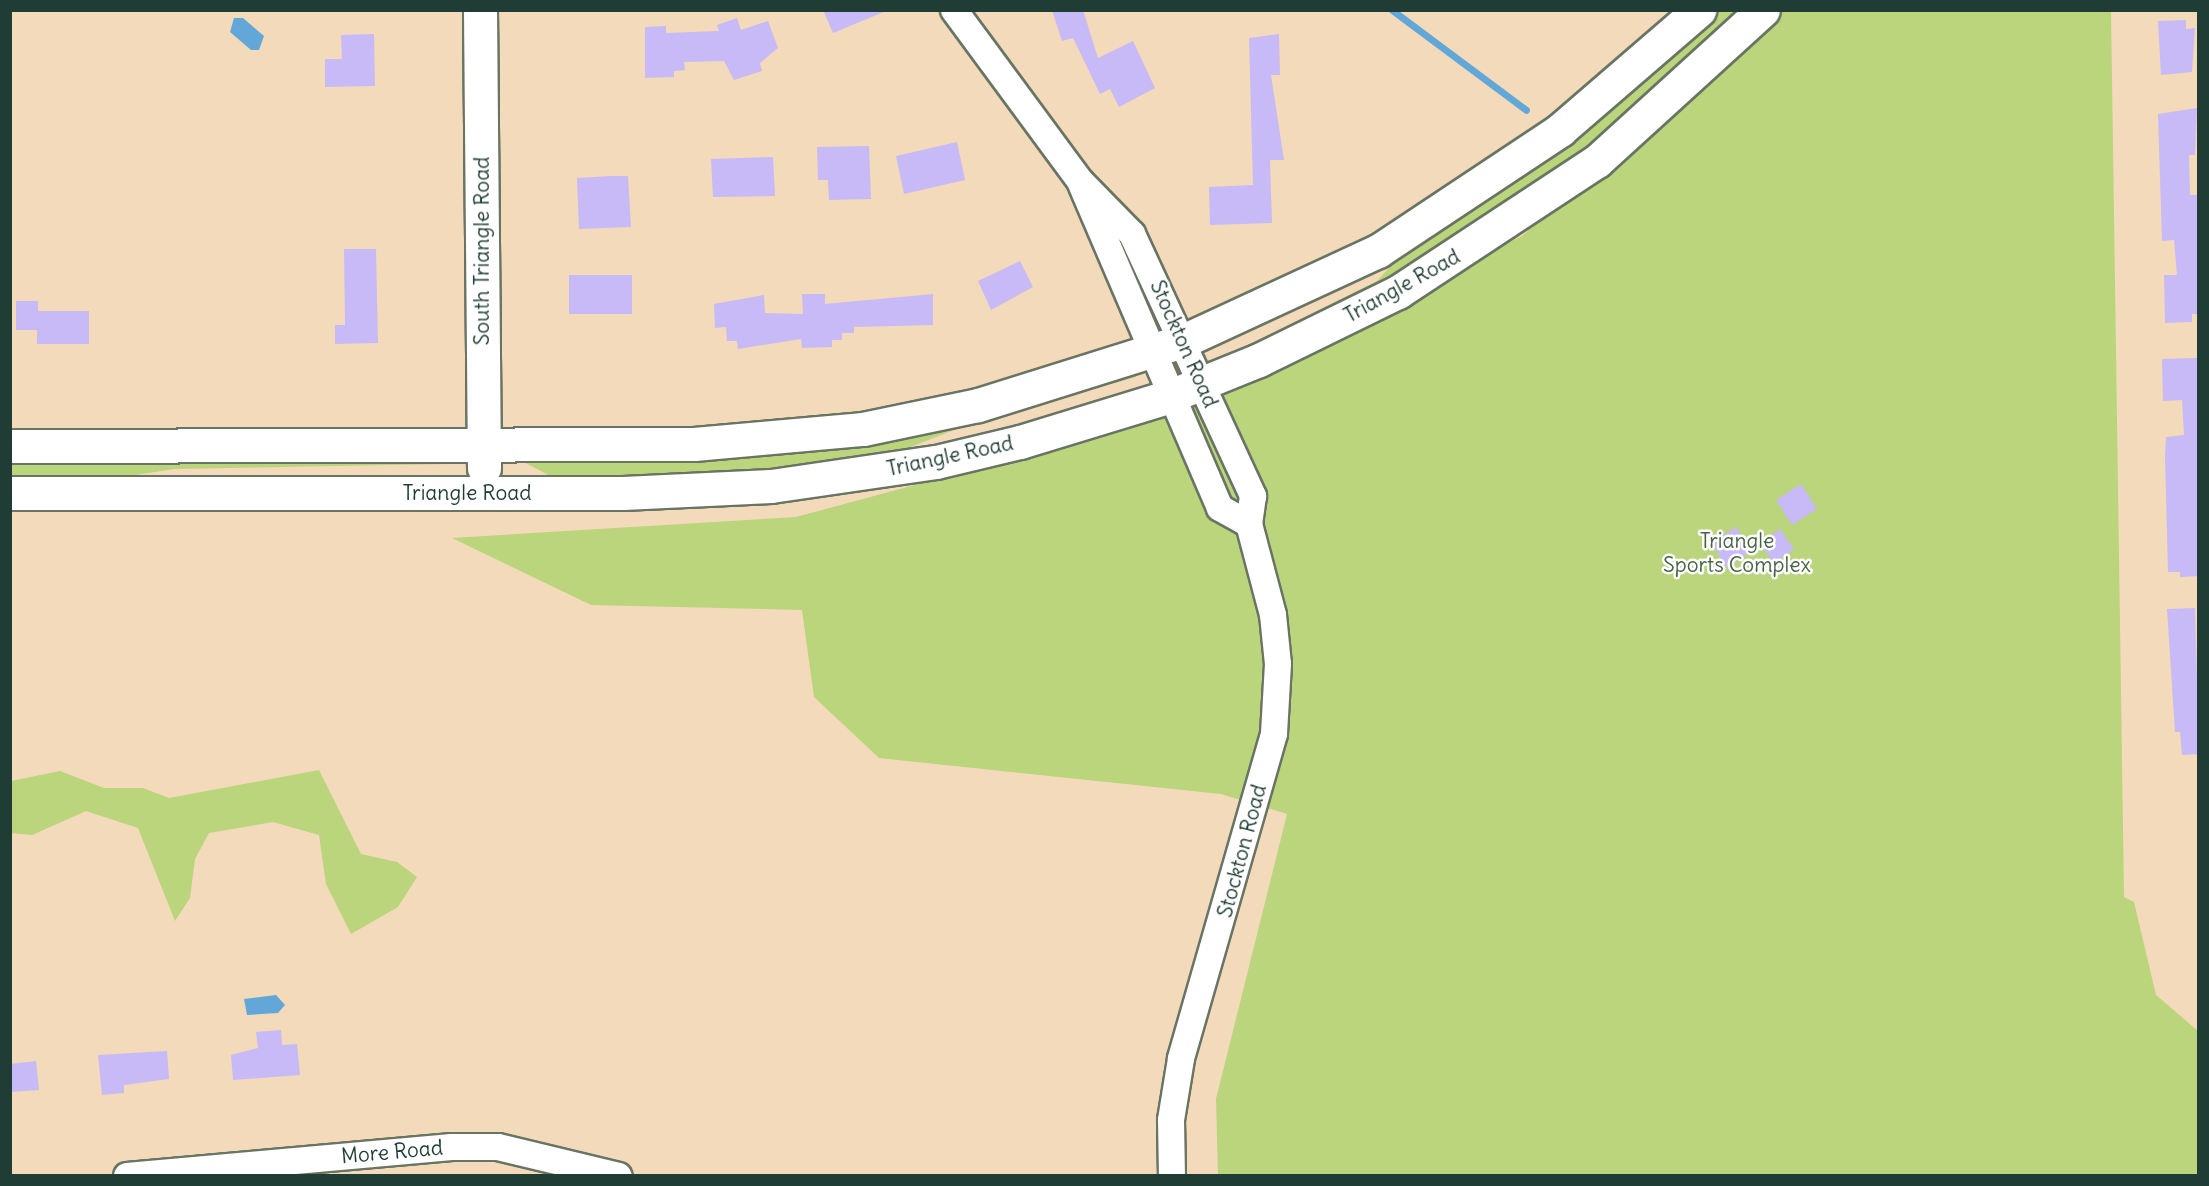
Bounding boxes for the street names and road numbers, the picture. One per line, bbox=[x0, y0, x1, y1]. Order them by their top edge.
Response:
street label: South Triangle Road bbox=[469, 157, 495, 345]
street label: Triangle Road bbox=[1339, 244, 1465, 328]
street label: Stockton Road bbox=[1145, 276, 1223, 412]
street label: Triangle Road bbox=[884, 430, 1016, 482]
street label: Triangle Road bbox=[403, 480, 531, 506]
street label: Stockton Road bbox=[1212, 782, 1272, 920]
street label: More Road bbox=[340, 1135, 444, 1169]

